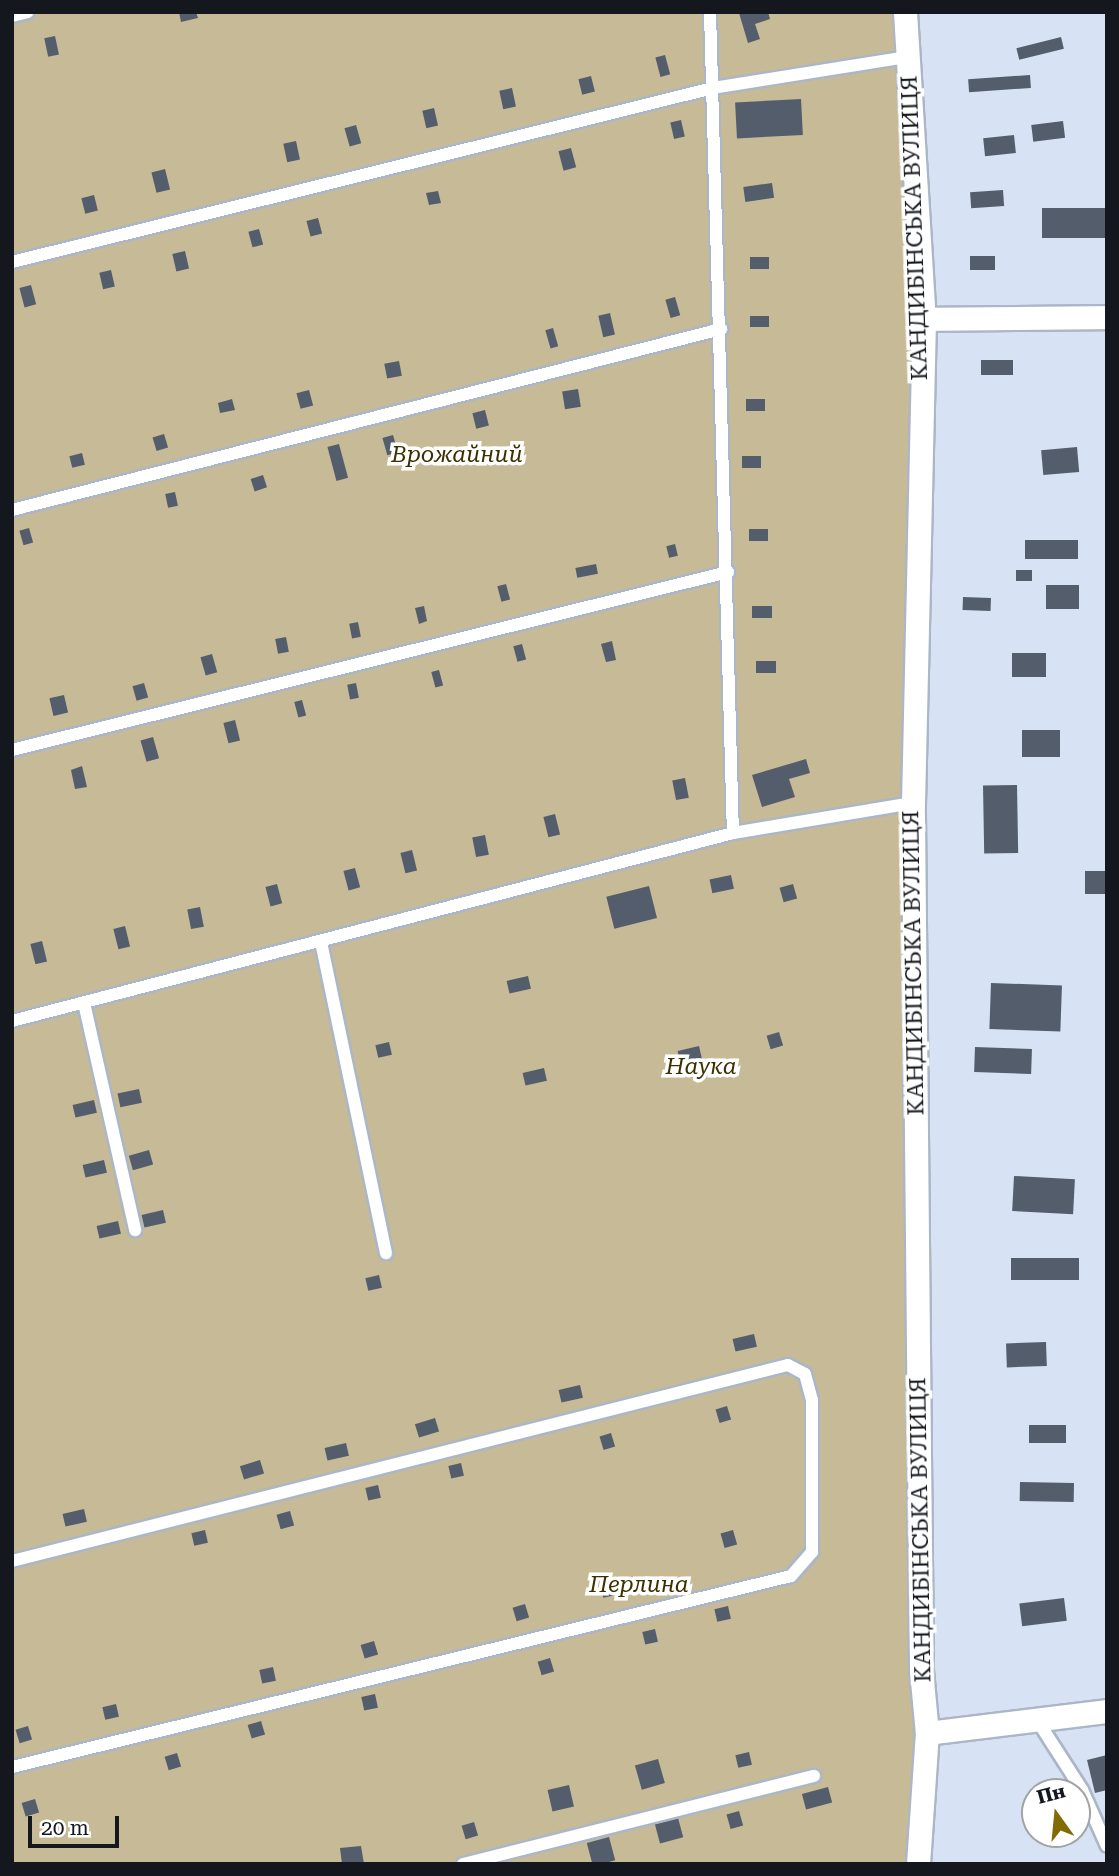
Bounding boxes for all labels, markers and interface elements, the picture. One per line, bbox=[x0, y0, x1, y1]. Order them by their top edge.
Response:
street label: КАНДИБІНСЬКА ВУЛИЦЯ bbox=[896, 75, 934, 381]
park label: Врожайний bbox=[391, 441, 523, 469]
street label: КАНДИБІНСЬКА ВУЛИЦЯ bbox=[898, 810, 930, 1116]
park label: Наука bbox=[665, 1053, 737, 1081]
street label: КАНДИБІНСЬКА ВУЛИЦЯ bbox=[905, 1377, 937, 1683]
park label: Перлина bbox=[589, 1571, 689, 1599]
north arrow bbox=[1021, 1778, 1091, 1848]
text: Пн bbox=[1034, 1779, 1068, 1809]
scale bar bbox=[32, 1802, 122, 1846]
text: 20 m bbox=[41, 1816, 89, 1840]

